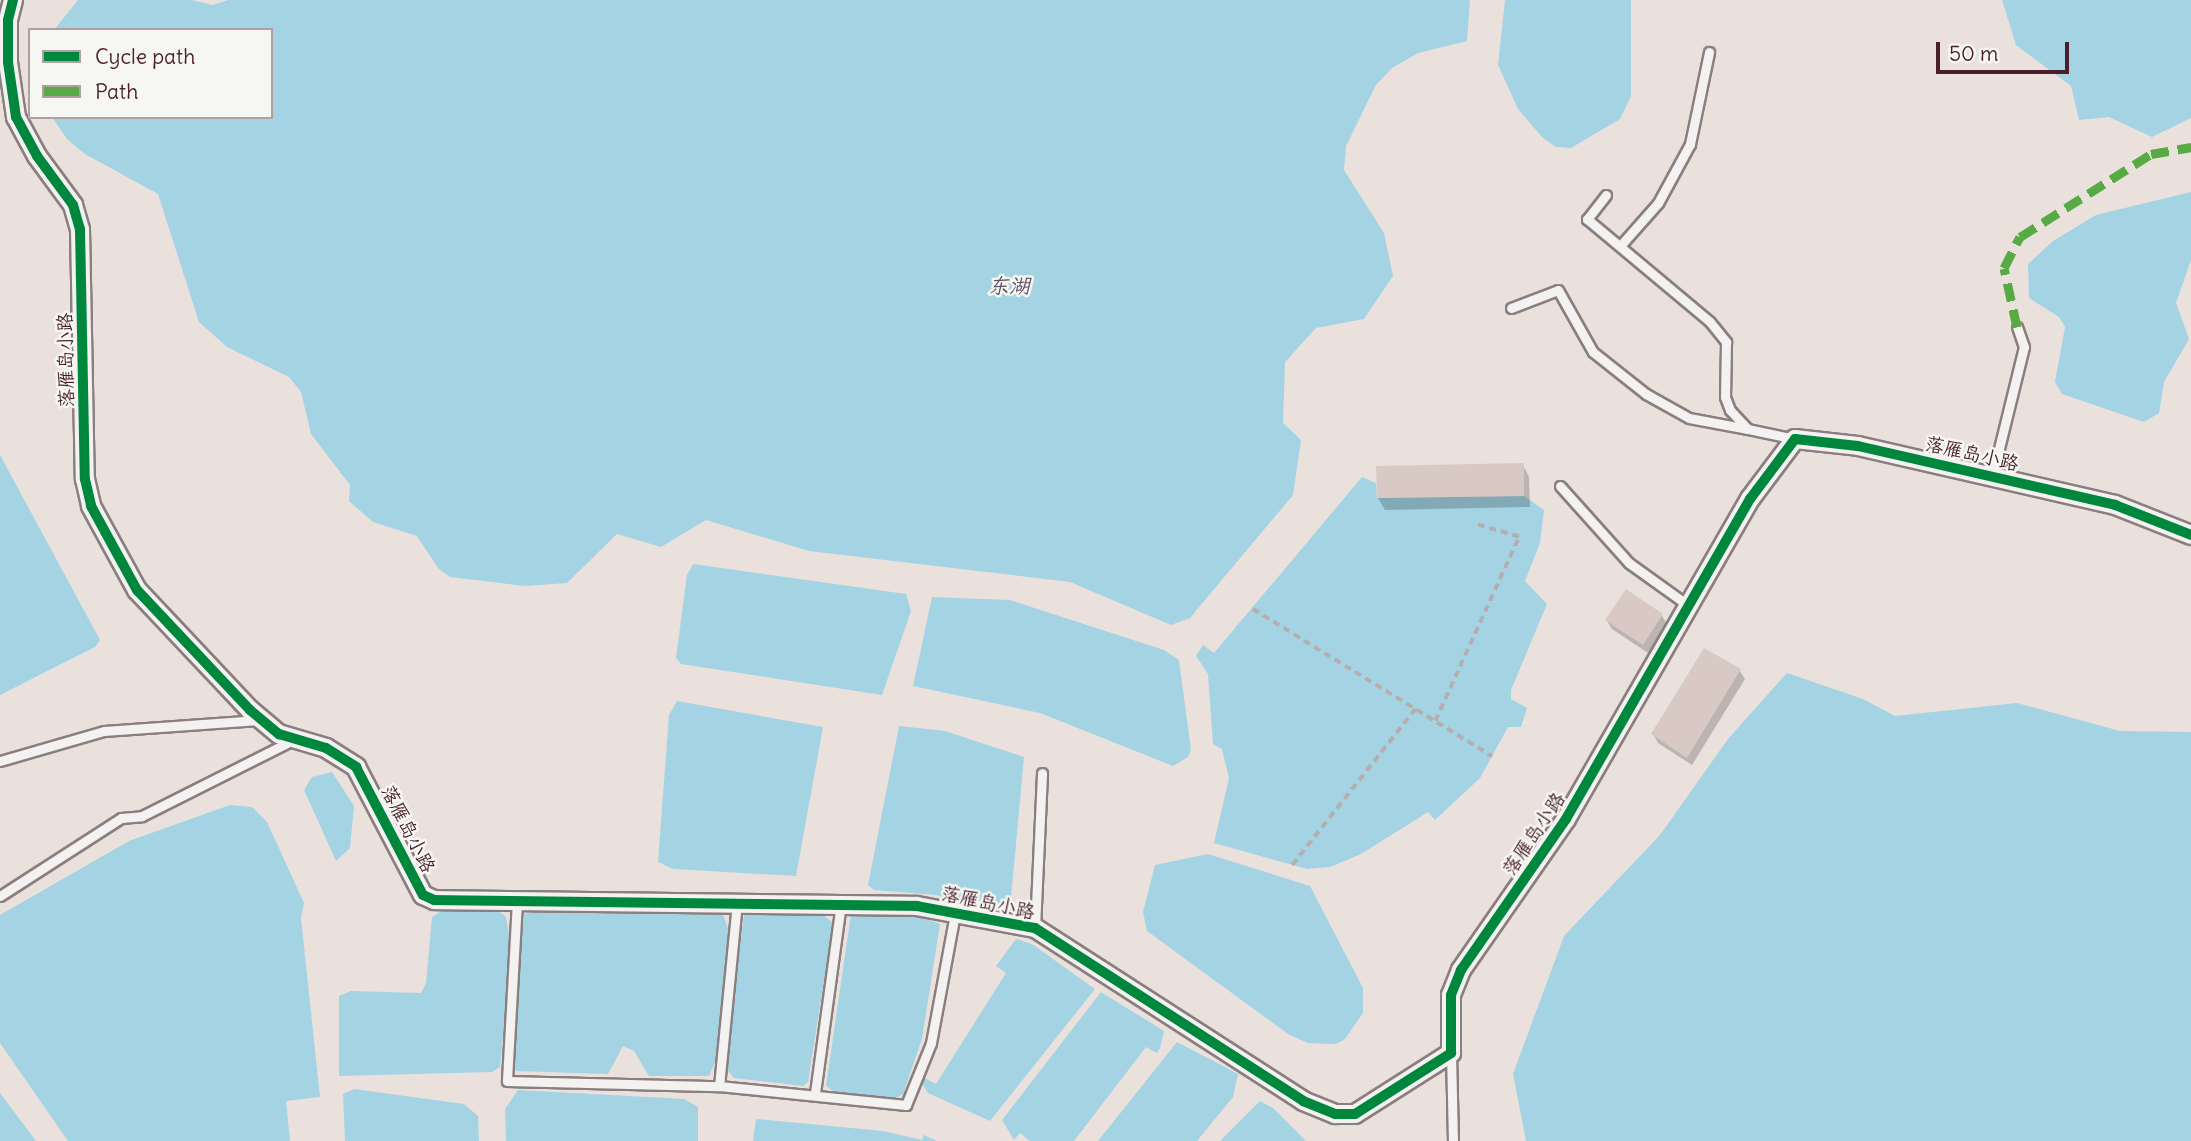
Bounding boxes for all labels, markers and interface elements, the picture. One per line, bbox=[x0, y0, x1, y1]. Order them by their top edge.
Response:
legend bbox=[28, 28, 273, 119]
scale bar bbox=[1939, 28, 2072, 72]
text: 50 m bbox=[1949, 40, 1998, 67]
text: Cycle path bbox=[95, 43, 195, 70]
text: Path bbox=[95, 78, 138, 105]
water label: 东湖 bbox=[988, 273, 1030, 299]
street label: 落雁岛小路 bbox=[54, 312, 78, 408]
street label: 落雁岛小路 bbox=[1923, 432, 2021, 476]
street label: 落雁岛小路 bbox=[376, 782, 440, 876]
street label: 落雁岛小路 bbox=[1498, 788, 1570, 880]
street label: 落雁岛小路 bbox=[939, 882, 1037, 924]

